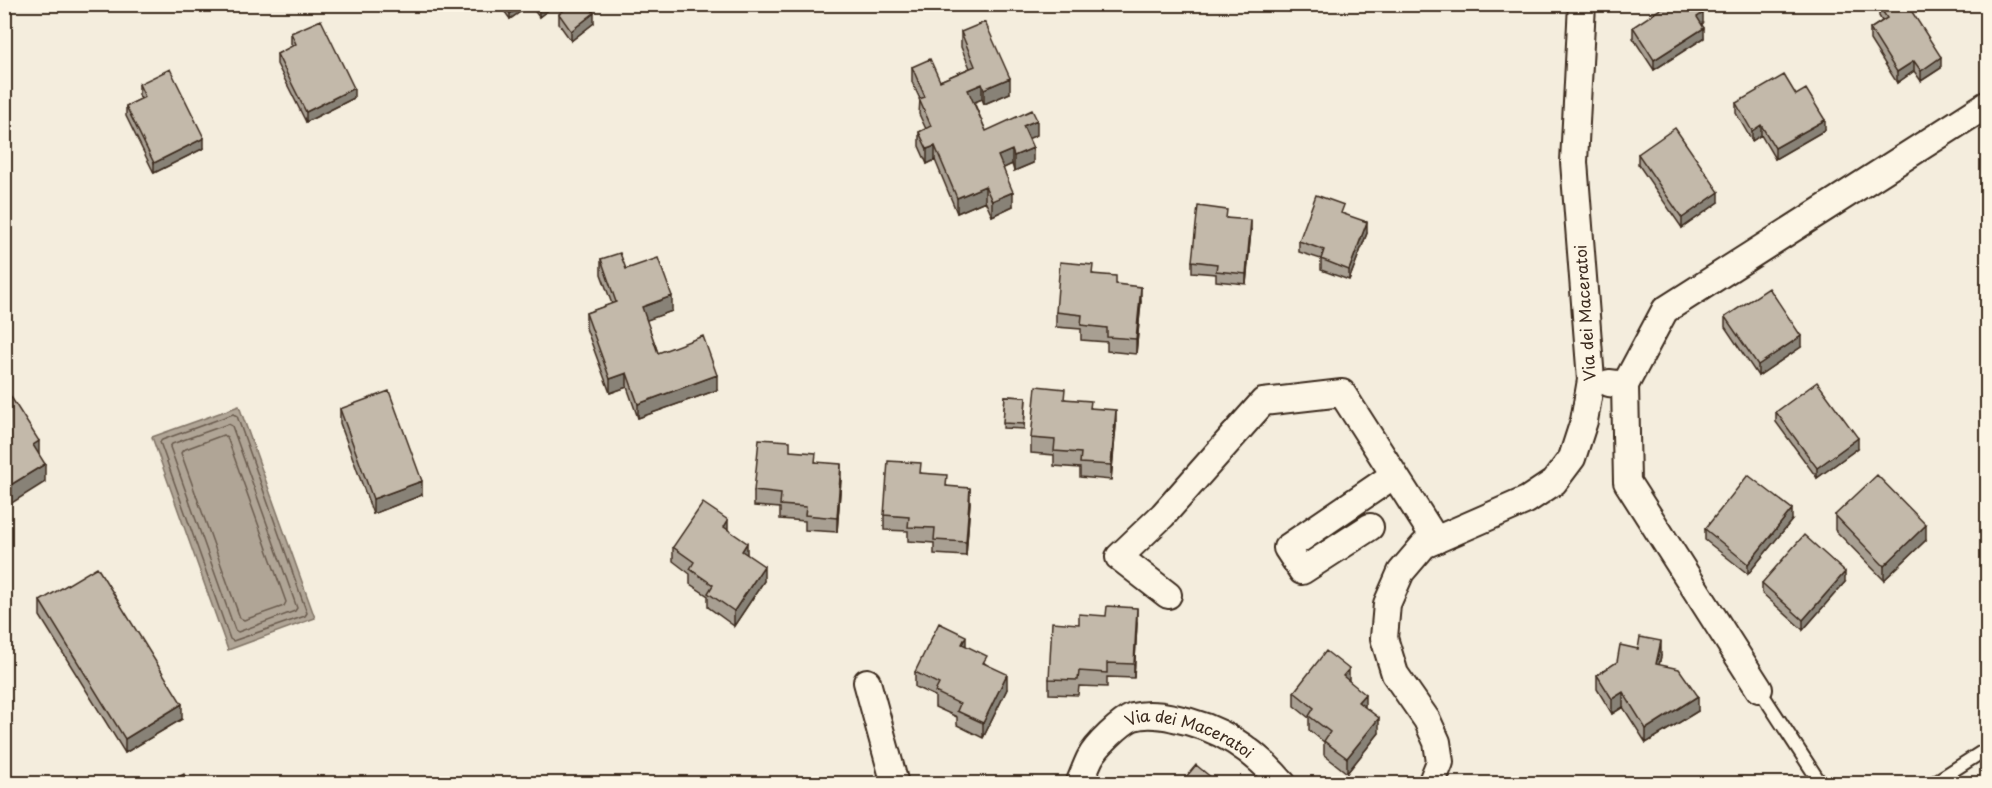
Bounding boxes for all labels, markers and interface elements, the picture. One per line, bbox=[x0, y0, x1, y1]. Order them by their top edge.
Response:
street label: Via dei Maceratoi bbox=[1567, 244, 1601, 382]
street label: Via dei Maceratoi bbox=[1120, 703, 1259, 763]

